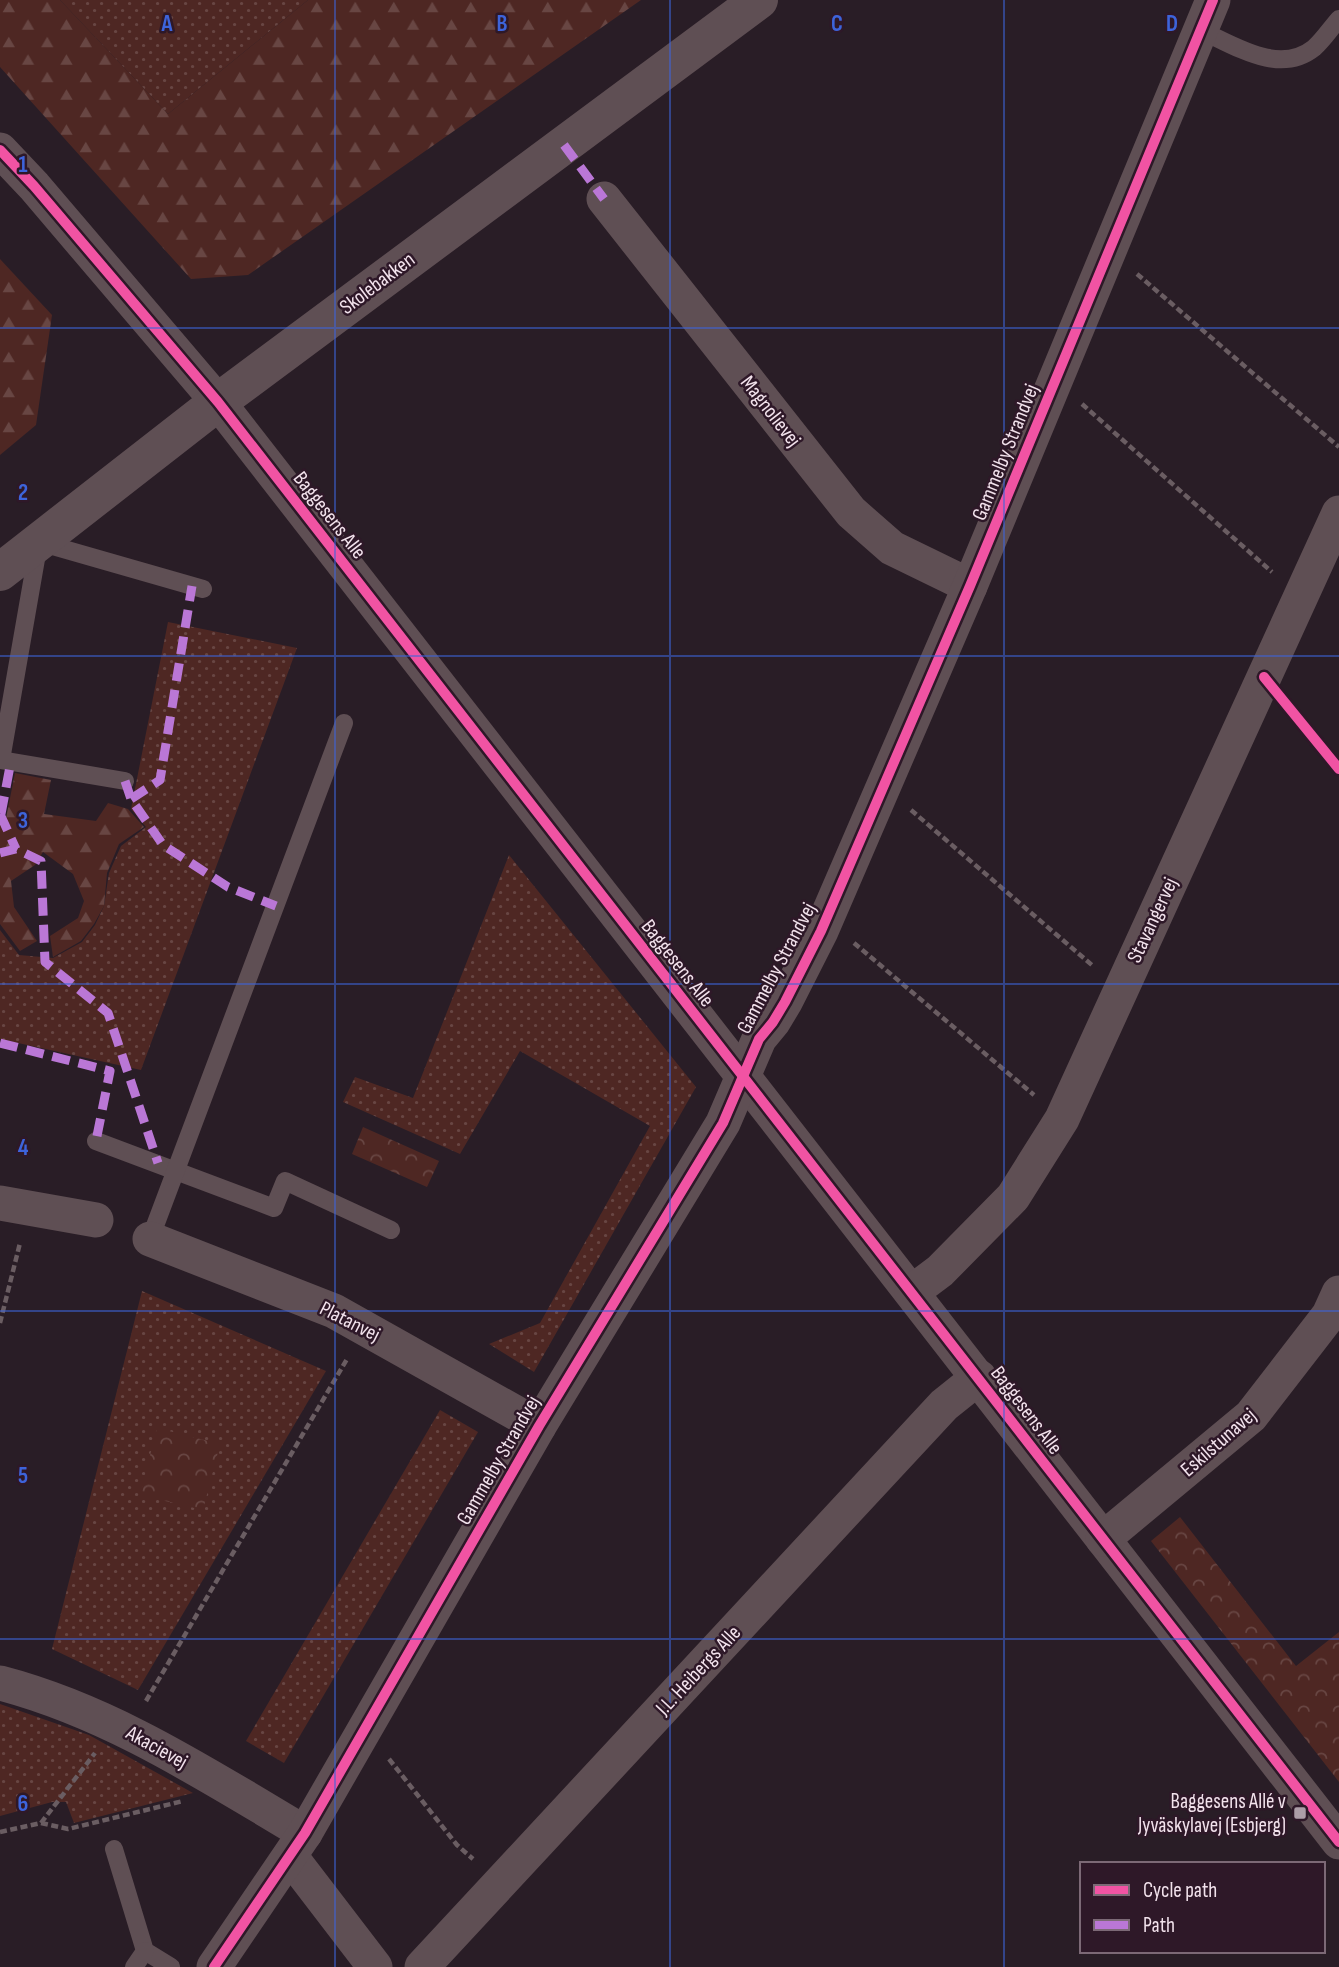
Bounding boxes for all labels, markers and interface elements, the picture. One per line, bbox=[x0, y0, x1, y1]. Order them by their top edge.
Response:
text: A bbox=[161, 10, 174, 38]
text: B bbox=[497, 10, 508, 38]
text: C bbox=[831, 10, 843, 38]
text: D bbox=[1166, 10, 1178, 38]
text: 1 bbox=[18, 151, 28, 179]
street label: Skolebakken bbox=[335, 247, 420, 320]
street label: Magnolievej bbox=[735, 371, 806, 452]
street label: Gammelby Strandvej bbox=[967, 380, 1044, 524]
street label: Baggesens Alle bbox=[288, 467, 371, 564]
text: 2 bbox=[18, 479, 28, 507]
text: 3 bbox=[18, 807, 28, 835]
street label: Stavangervej bbox=[1122, 874, 1183, 967]
street label: Gammelby Strandvej bbox=[731, 898, 821, 1038]
street label: Baggesens Alle bbox=[636, 915, 719, 1012]
text: 4 bbox=[18, 1134, 29, 1162]
street label: Platanvej bbox=[315, 1296, 384, 1347]
street label: Baggesens Alle bbox=[985, 1361, 1068, 1459]
street label: Gammelby Strandvej bbox=[451, 1391, 545, 1529]
street label: Eskilstunavej bbox=[1175, 1403, 1261, 1482]
text: 5 bbox=[18, 1462, 28, 1490]
street label: J.L. Heibergs Alle bbox=[650, 1620, 746, 1721]
street label: Akacievej bbox=[121, 1720, 192, 1774]
place label: Baggesens Allé v Jyväskylavej (Esbjerg) bbox=[1137, 1789, 1286, 1838]
text: 6 bbox=[18, 1790, 28, 1818]
marker: Baggesens Allé v Jyväskylavej (Esbjerg) bbox=[1292, 1805, 1308, 1821]
legend bbox=[1080, 1862, 1325, 1953]
text: Cycle path bbox=[1143, 1878, 1217, 1903]
text: Path bbox=[1143, 1913, 1175, 1938]

